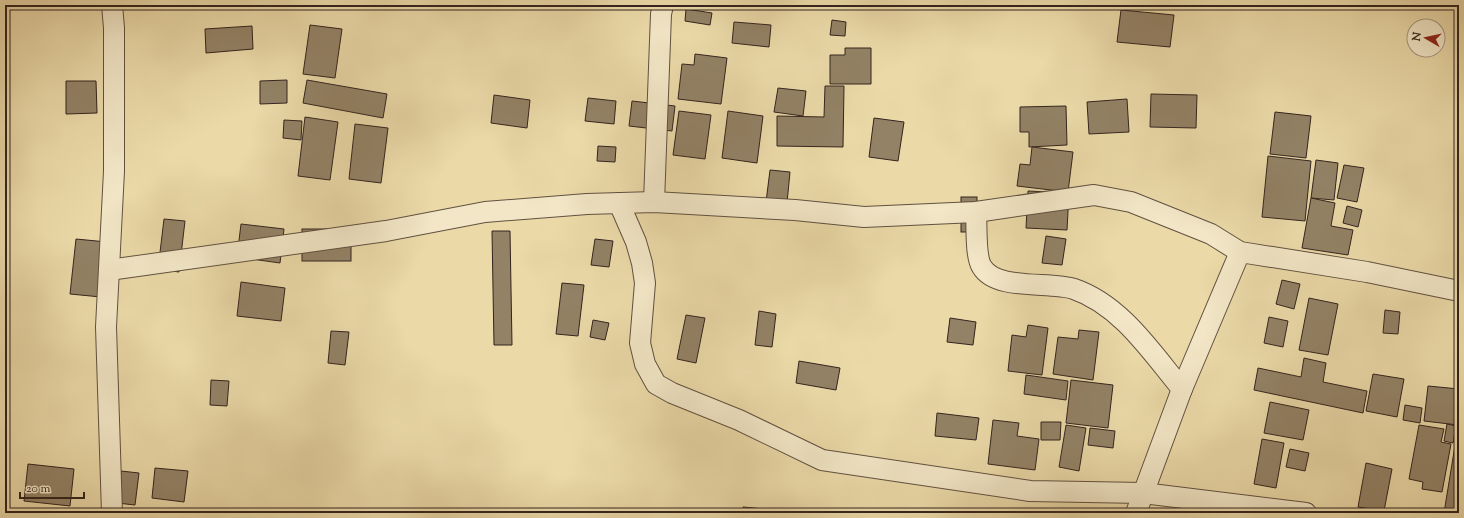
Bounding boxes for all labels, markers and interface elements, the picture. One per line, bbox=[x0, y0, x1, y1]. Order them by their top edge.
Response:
north arrow bbox=[1406, 18, 1446, 58]
text: N bbox=[1408, 31, 1426, 43]
scale bar bbox=[20, 474, 84, 500]
text: 20 m bbox=[26, 480, 51, 498]

